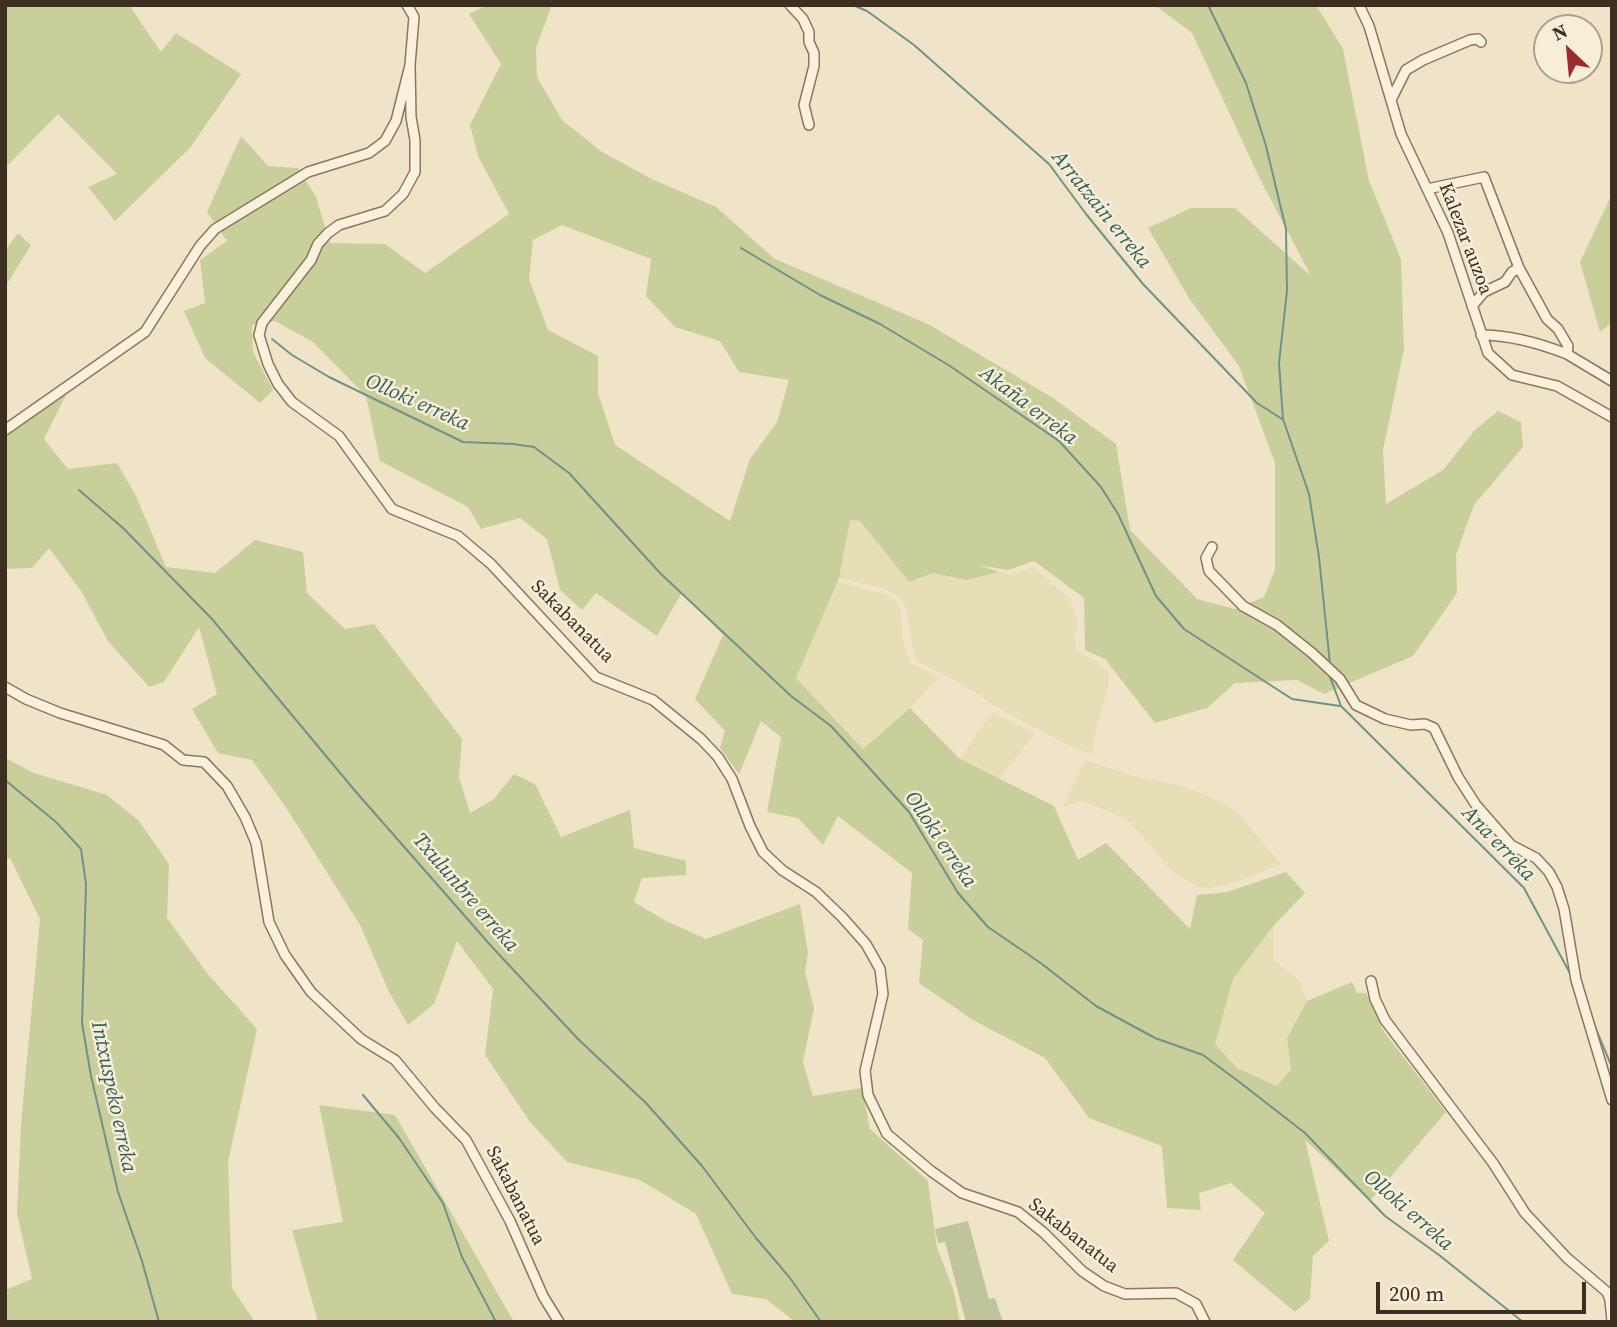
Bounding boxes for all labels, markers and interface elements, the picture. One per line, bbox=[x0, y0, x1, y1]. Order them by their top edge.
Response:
north arrow bbox=[1533, 14, 1603, 84]
text: N bbox=[1548, 17, 1572, 47]
water label: Arratzain erreka bbox=[1046, 146, 1156, 274]
street label: Kalezar auzoa bbox=[1433, 180, 1497, 298]
water label: Akaña erreka bbox=[974, 361, 1082, 451]
water label: Olloki erreka bbox=[361, 369, 473, 437]
street label: Sakabanatua bbox=[526, 576, 618, 668]
water label: Olloki erreka bbox=[899, 787, 981, 893]
water label: Ana erreka bbox=[1456, 801, 1540, 887]
water label: Txulunbre erreka bbox=[407, 828, 523, 958]
water label: Intxuspeko erreka bbox=[85, 1019, 141, 1175]
street label: Sakabanatua bbox=[480, 1143, 550, 1249]
water label: Olloki erreka bbox=[1358, 1165, 1458, 1257]
street label: Sakabanatua bbox=[1023, 1194, 1123, 1278]
scale bar bbox=[1379, 1268, 1589, 1312]
text: 200 m bbox=[1389, 1279, 1444, 1308]

